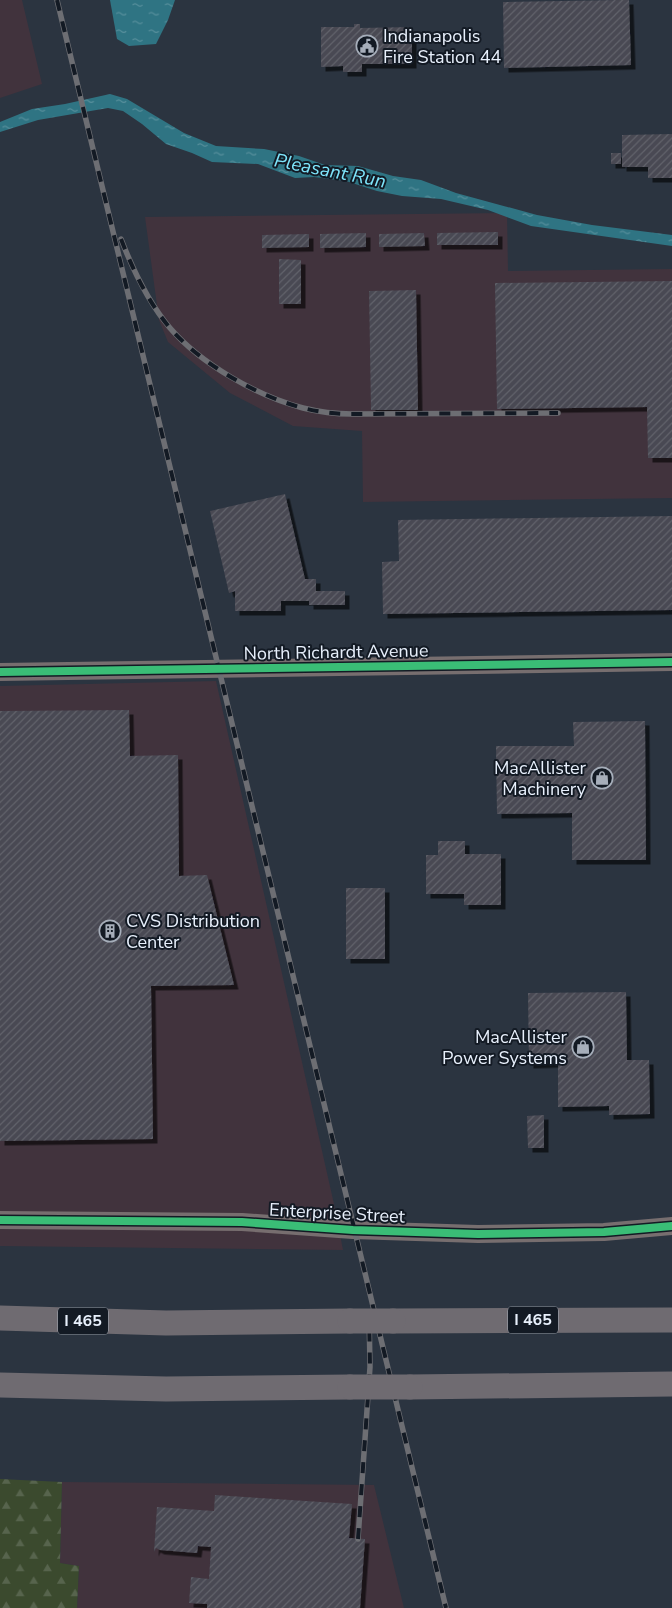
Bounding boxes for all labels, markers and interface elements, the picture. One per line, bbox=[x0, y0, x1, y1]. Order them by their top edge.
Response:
place label: Indianapolis Fire Station 44 bbox=[383, 24, 502, 69]
public building icon: Indianapolis Fire Station 44 bbox=[355, 34, 379, 58]
water label: Pleasant Run bbox=[272, 147, 388, 195]
street label: North Richardt Avenue bbox=[243, 638, 429, 666]
place label: MacAllister Machinery bbox=[494, 756, 587, 801]
shop icon: MacAllister Machinery bbox=[590, 766, 614, 790]
place label: CVS Distribution Center bbox=[126, 909, 260, 954]
building icon: CVS Distribution Center bbox=[98, 919, 122, 943]
place label: MacAllister Power Systems bbox=[442, 1025, 568, 1070]
shop icon: MacAllister Power Systems bbox=[571, 1035, 595, 1059]
street label: Enterprise Street bbox=[268, 1197, 406, 1229]
road number: I 465 bbox=[508, 1306, 558, 1334]
road number: I 465 bbox=[58, 1308, 108, 1334]

